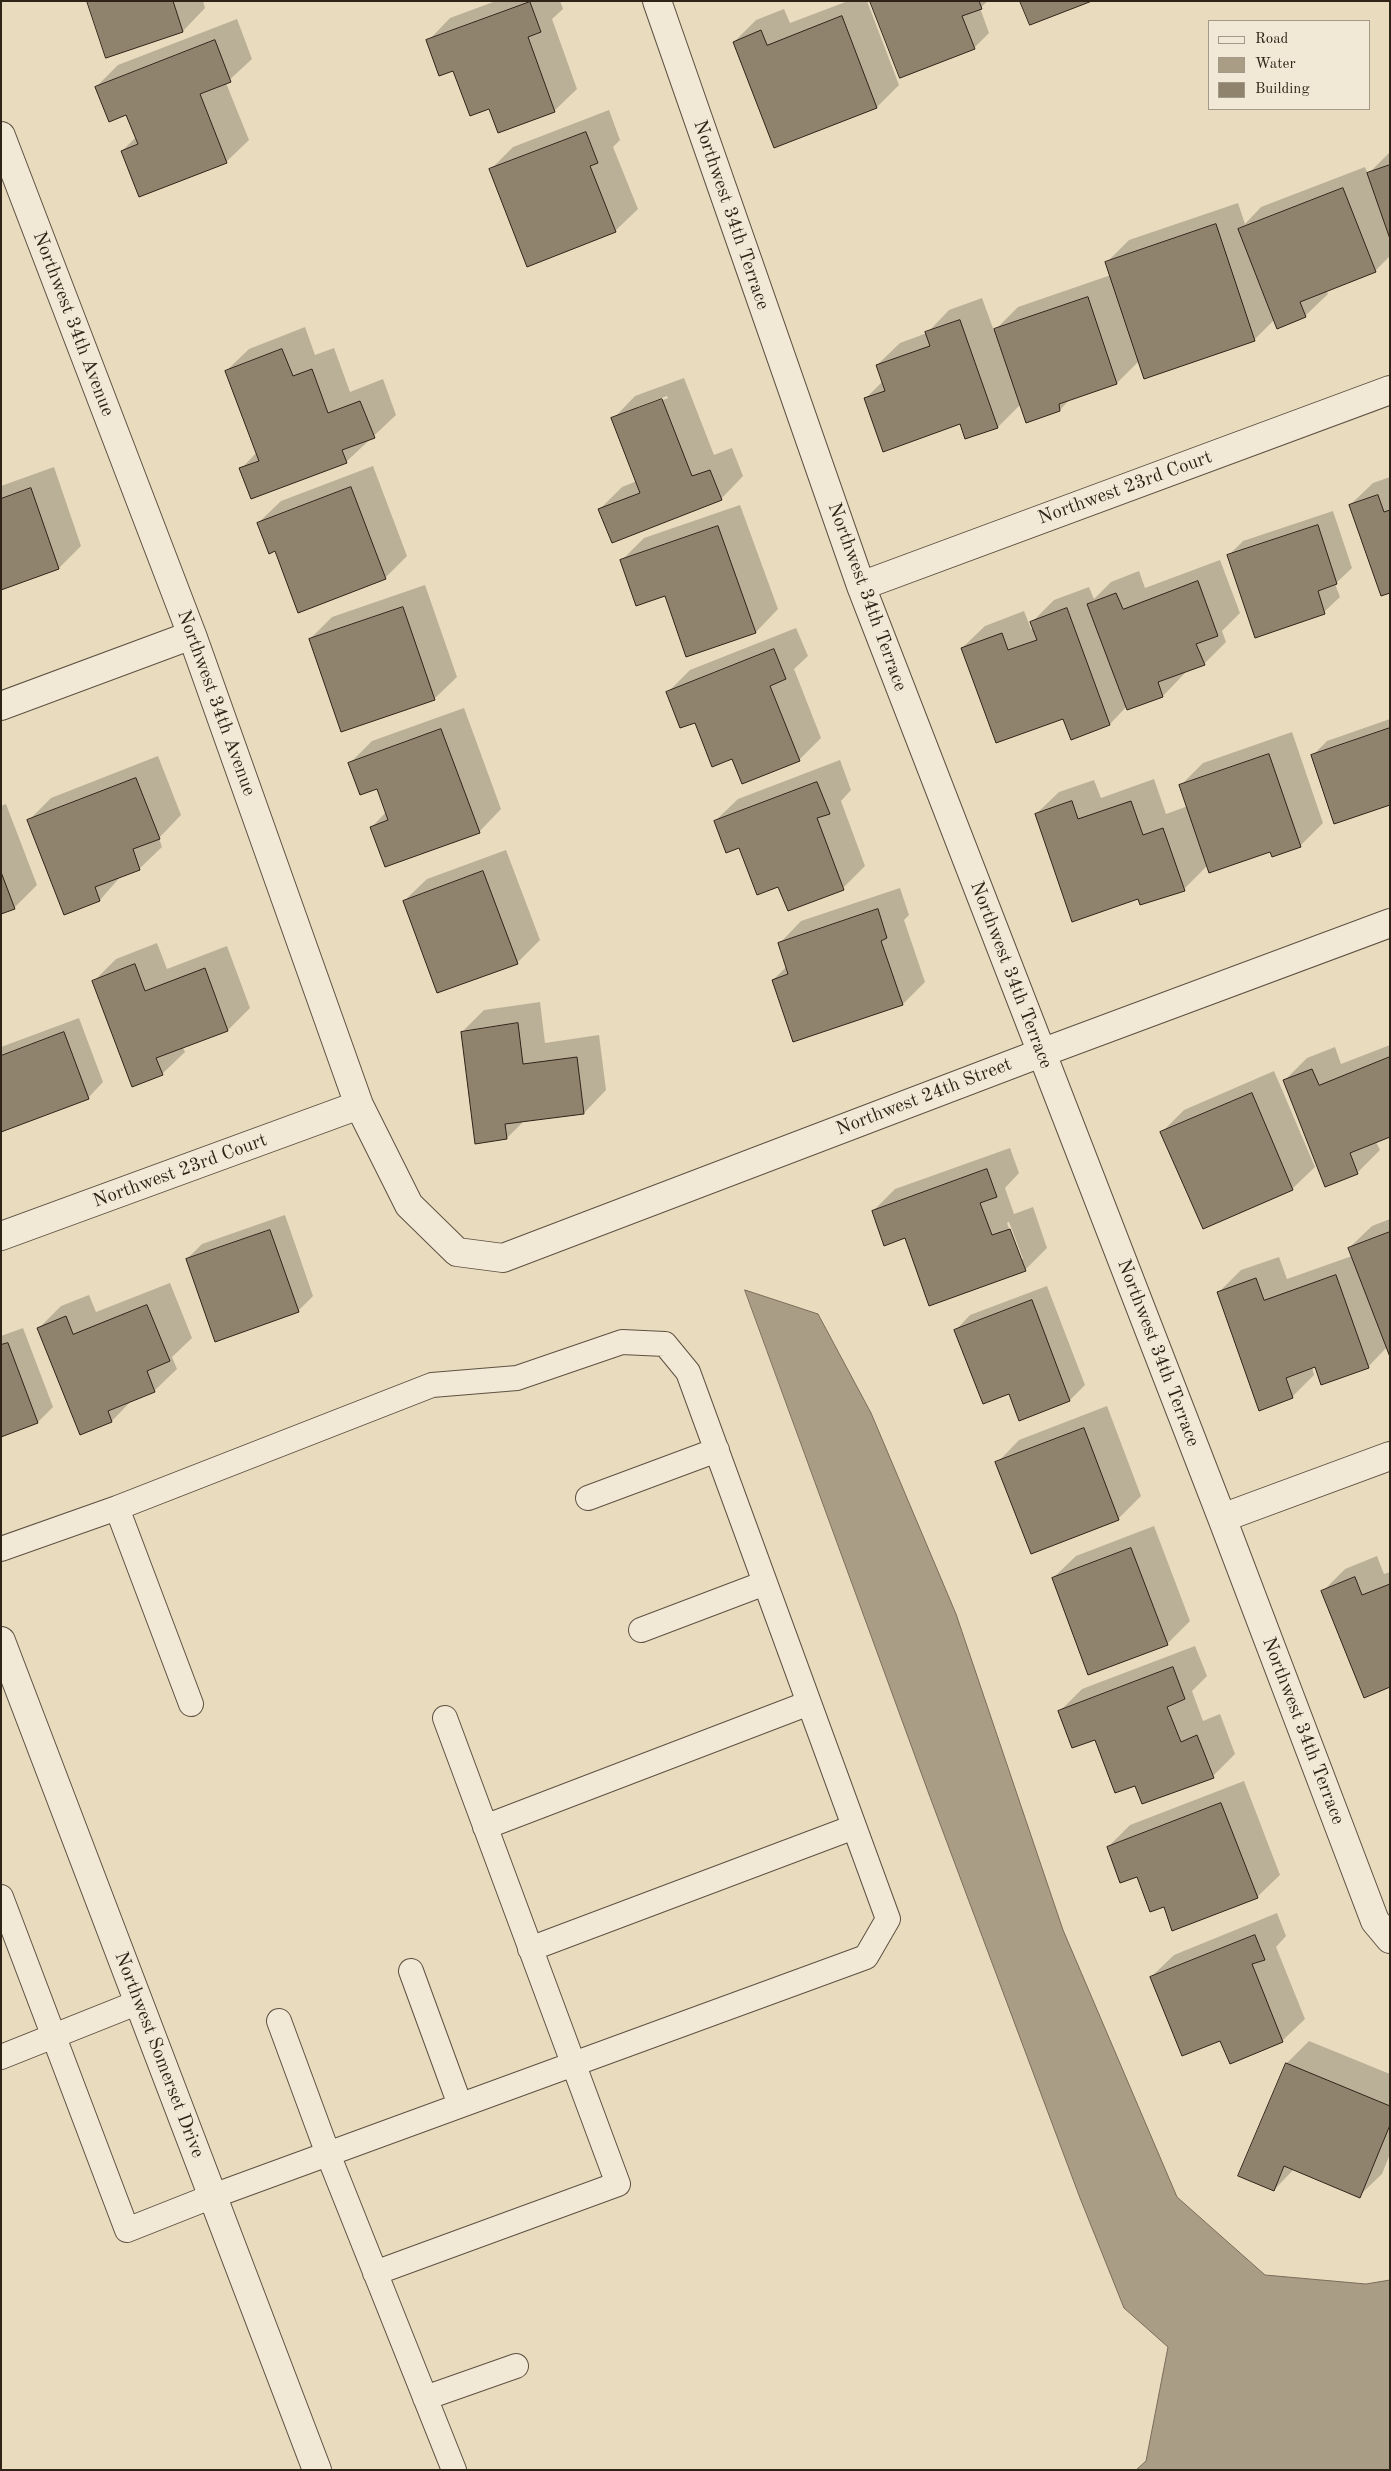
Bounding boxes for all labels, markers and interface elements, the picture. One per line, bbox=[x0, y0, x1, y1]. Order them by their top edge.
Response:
legend bbox=[1208, 20, 1371, 110]
text: Road bbox=[1255, 32, 1288, 47]
text: Water bbox=[1255, 57, 1296, 72]
text: Building bbox=[1255, 82, 1310, 97]
street label: Northwest 34th Terrace bbox=[688, 117, 774, 313]
street label: Northwest 34th Avenue bbox=[27, 228, 119, 420]
street label: Northwest 23rd Court bbox=[1035, 446, 1215, 530]
street label: Northwest 34th Terrace bbox=[822, 500, 912, 694]
street label: Northwest 34th Avenue bbox=[172, 607, 260, 799]
street label: Northwest 34th Terrace bbox=[965, 878, 1057, 1072]
street label: Northwest 24th Street bbox=[833, 1053, 1015, 1141]
street label: Northwest 23rd Court bbox=[90, 1129, 270, 1213]
street label: Northwest 34th Terrace bbox=[1112, 1256, 1204, 1450]
street label: Northwest 34th Terrace bbox=[1257, 1634, 1349, 1828]
street label: Northwest Somerset Drive bbox=[109, 1949, 209, 2161]

